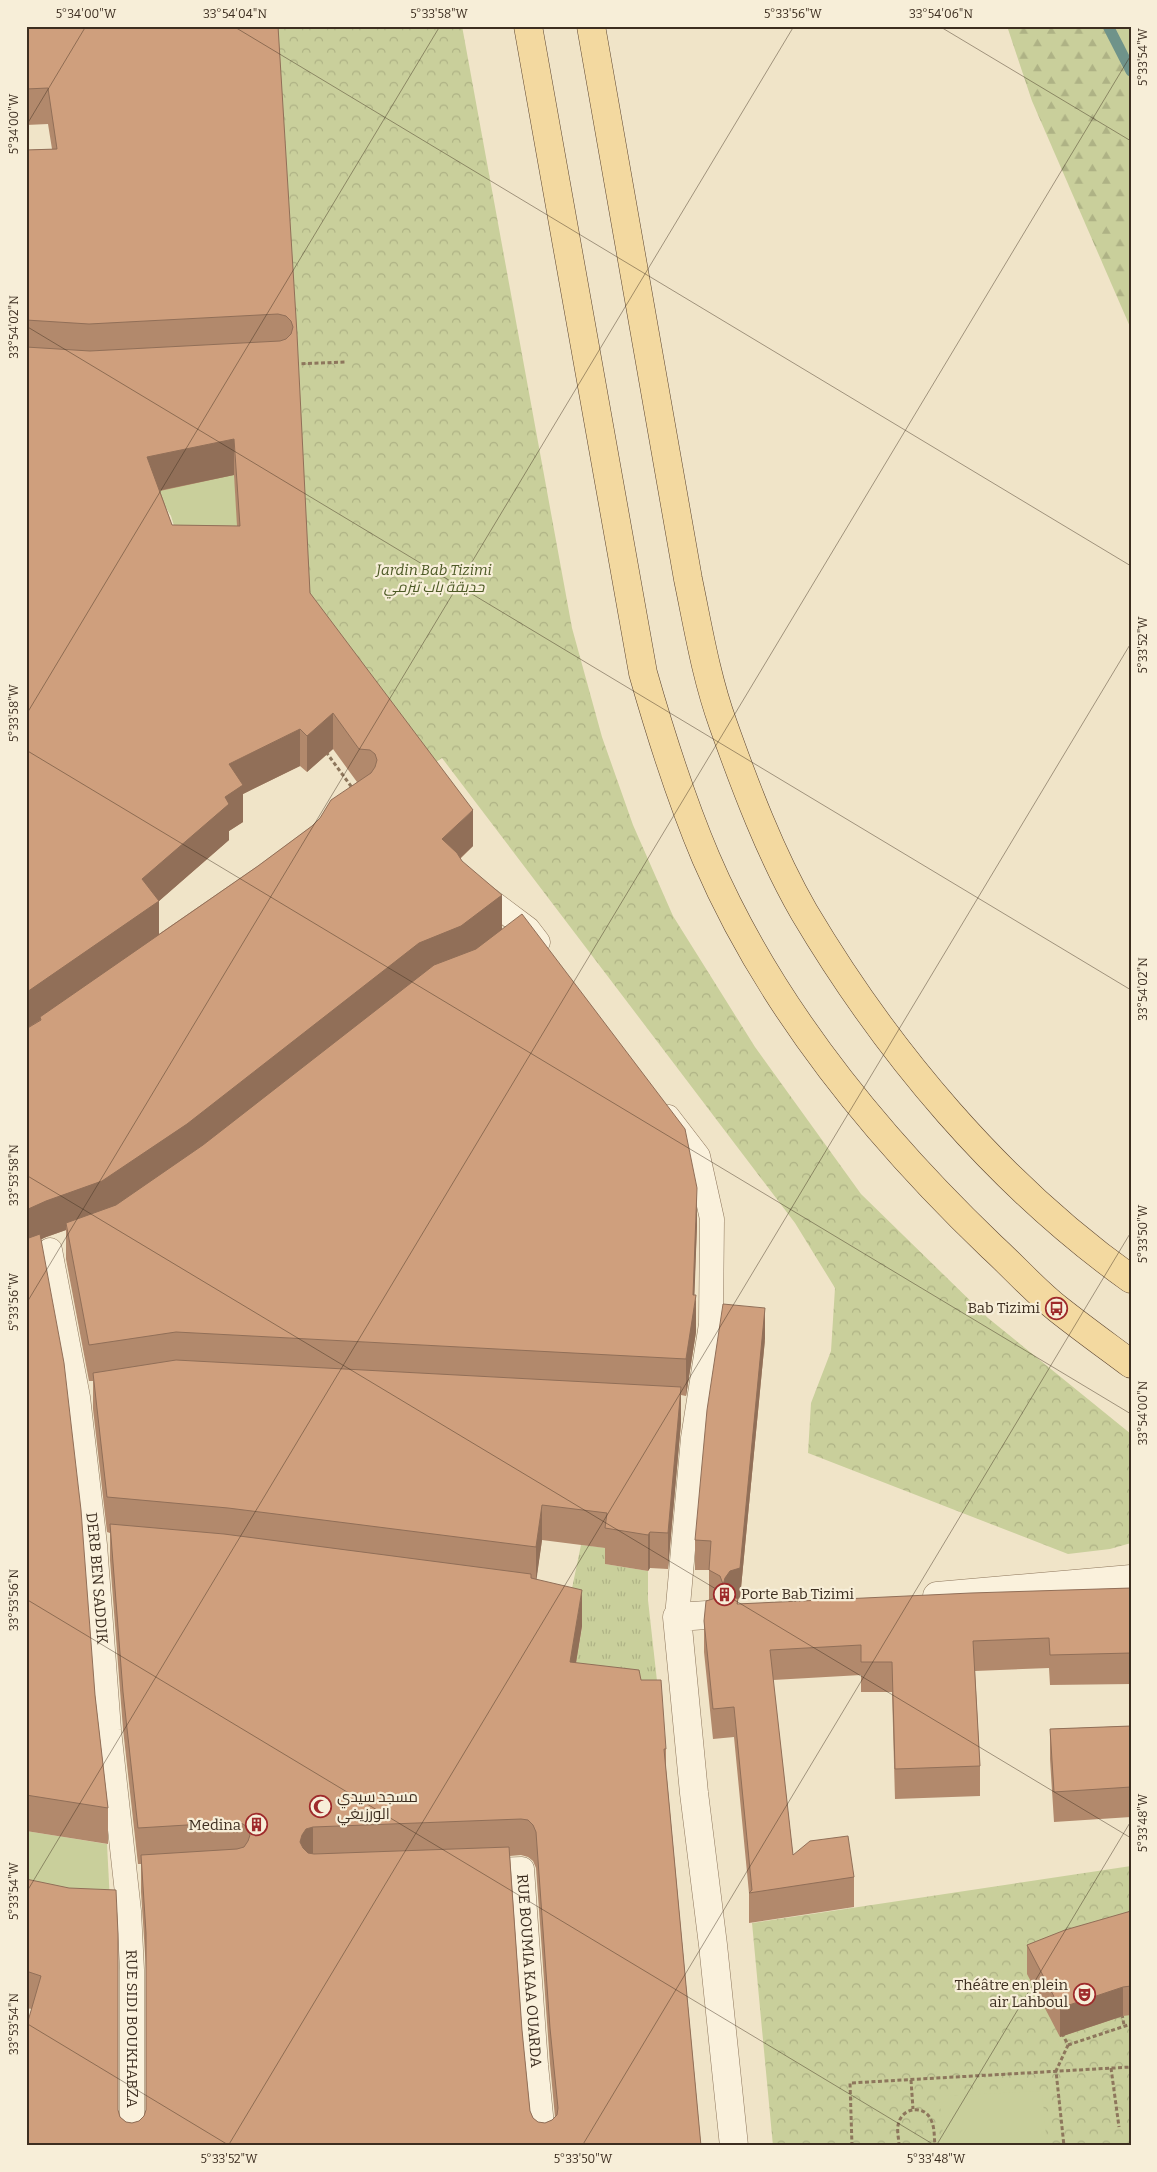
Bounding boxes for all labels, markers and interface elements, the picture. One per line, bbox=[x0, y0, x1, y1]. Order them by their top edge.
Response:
text: 5°34'00"W bbox=[56, 7, 117, 21]
text: 33°54'04"N bbox=[203, 7, 267, 21]
text: 5°33'58"W bbox=[410, 7, 469, 21]
text: 5°33'56"W bbox=[764, 7, 823, 21]
text: 33°54'06"N bbox=[909, 7, 973, 21]
text: 5°33'54"W bbox=[1136, 27, 1150, 86]
text: 5°34'00"W bbox=[7, 93, 21, 154]
text: 33°54'02"N bbox=[7, 295, 21, 359]
park label: Jardin Bab Tizimi حديقة باب تيزمي bbox=[374, 561, 492, 599]
text: 5°33'52"W bbox=[1136, 616, 1150, 674]
text: 5°33'58"W bbox=[7, 683, 21, 742]
text: 33°54'02"N bbox=[1136, 957, 1150, 1021]
text: 33°53'58"N bbox=[7, 1144, 21, 1206]
text: 5°33'50"W bbox=[1136, 1204, 1150, 1263]
text: 5°33'56"W bbox=[7, 1272, 21, 1331]
bus stop icon: Bab Tizimi bbox=[1044, 1296, 1068, 1320]
place label: Bab Tizimi bbox=[967, 1299, 1041, 1317]
text: 33°54'00"N bbox=[1136, 1380, 1150, 1445]
street label: DERB BEN SADDIK bbox=[82, 1511, 112, 1645]
text: 33°53'56"N bbox=[7, 1569, 21, 1631]
building icon: Porte Bab Tizimi bbox=[713, 1582, 737, 1606]
place label: Porte Bab Tizimi bbox=[741, 1585, 854, 1603]
place label: مسجد سيدي الورزيغي bbox=[337, 1788, 418, 1826]
text: 5°33'48"W bbox=[1136, 1793, 1150, 1852]
mosque icon: مسجد سيدي الورزيغي bbox=[309, 1794, 333, 1818]
building icon: Medina bbox=[245, 1813, 269, 1837]
place label: Medina bbox=[189, 1816, 241, 1834]
text: 5°33'54"W bbox=[7, 1861, 21, 1920]
street label: RUE BOUMIA KAA OUARDA bbox=[513, 1873, 545, 2069]
street label: RUE SIDI BOUKHABZA bbox=[122, 1949, 141, 2108]
place label: Théâtre en plein air Lahboul bbox=[955, 1976, 1068, 2011]
theatre icon: Théâtre en plein air Lahboul bbox=[1072, 1982, 1096, 2006]
text: 33°53'54"N bbox=[7, 1993, 21, 2055]
text: 5°33'52"W bbox=[200, 2152, 258, 2166]
text: 5°33'50"W bbox=[554, 2152, 613, 2166]
text: 5°33'48"W bbox=[907, 2152, 966, 2166]

